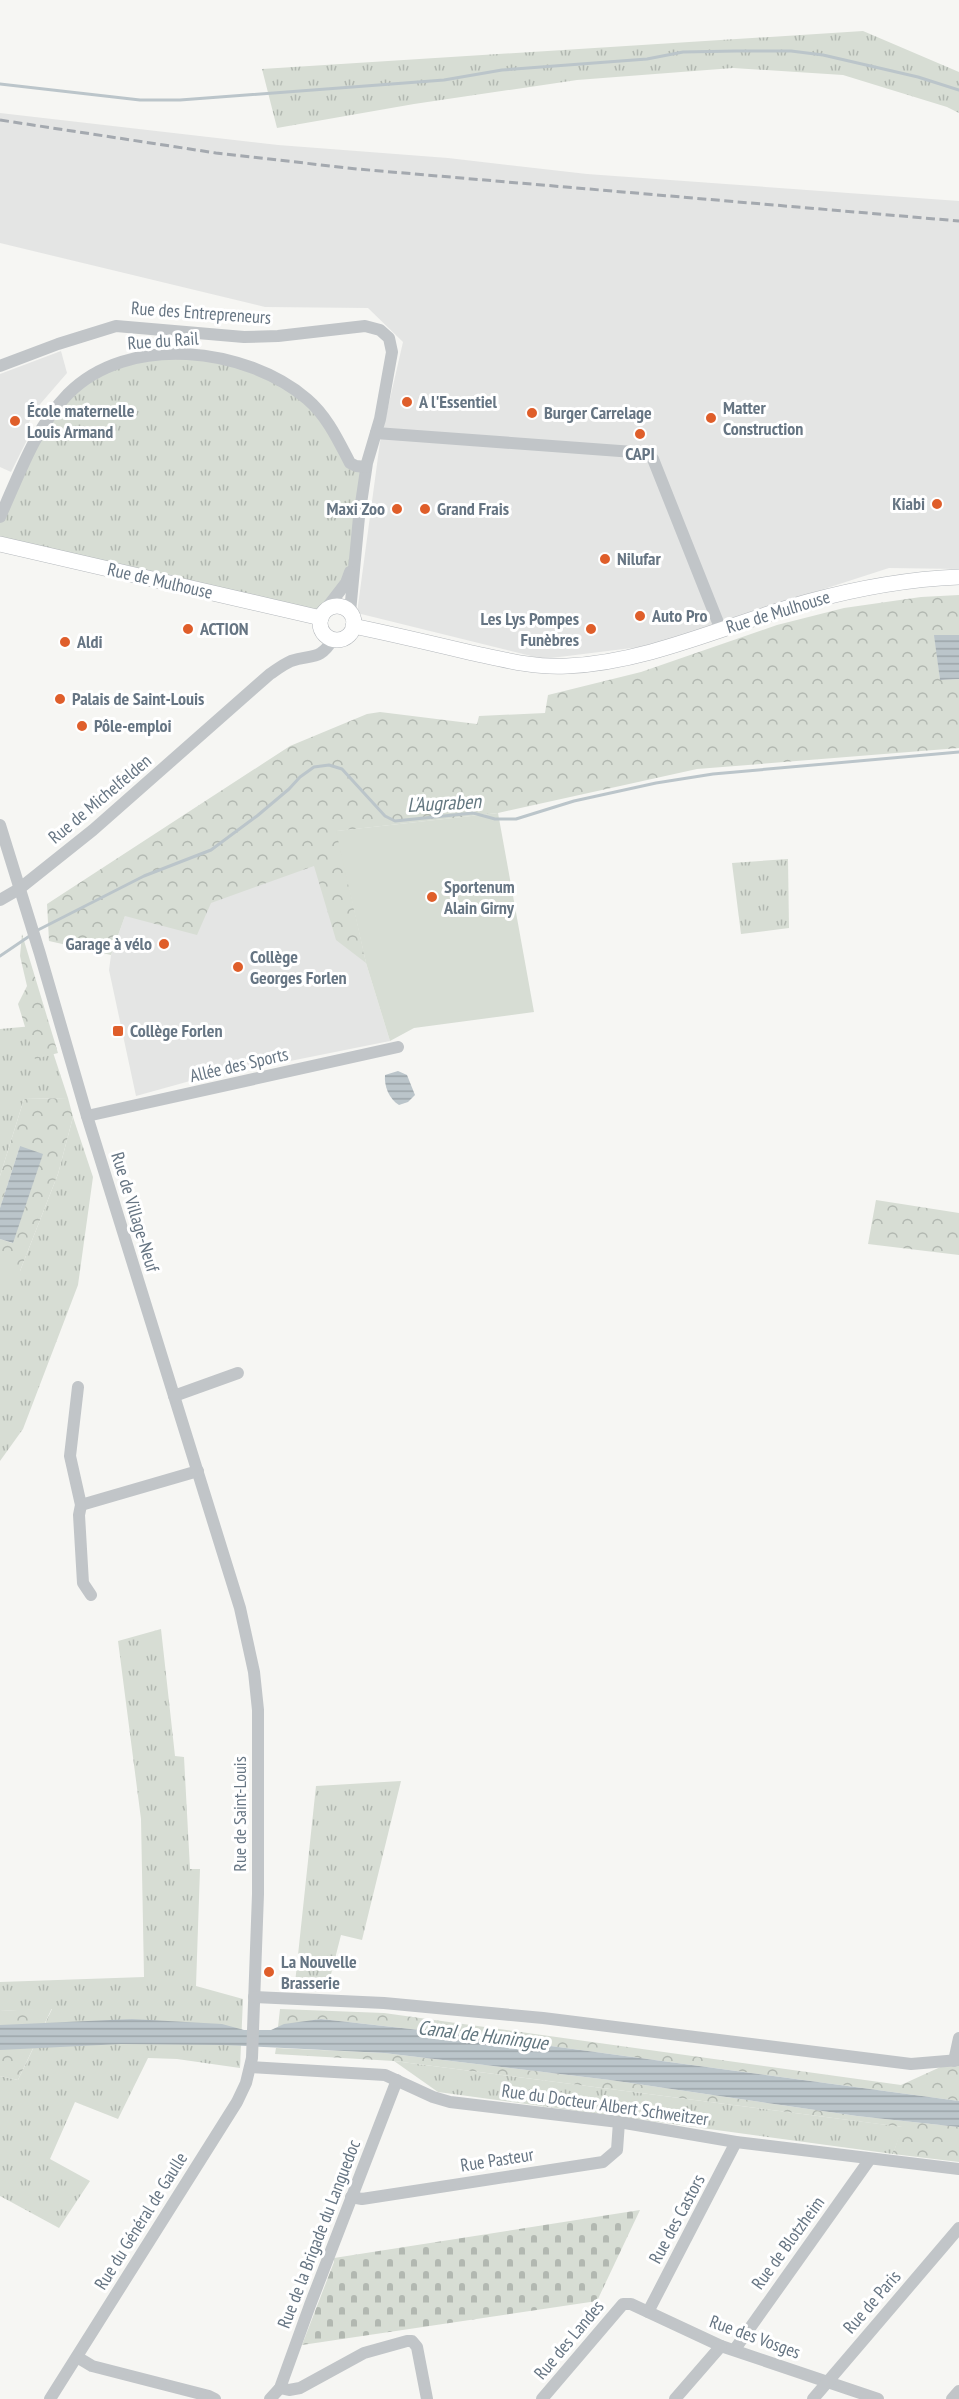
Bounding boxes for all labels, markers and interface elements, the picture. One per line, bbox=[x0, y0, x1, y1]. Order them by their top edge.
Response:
street label: Rue des Entrepreneurs bbox=[130, 296, 272, 329]
street label: Rue du Rail bbox=[127, 326, 200, 354]
place label: A l'Essentiel bbox=[418, 390, 497, 413]
marker: A l'Essentiel bbox=[400, 395, 414, 409]
place label: Matter Construction bbox=[723, 396, 803, 440]
place label: École maternelle Louis Armand bbox=[27, 399, 135, 443]
place label: Burger Carrelage bbox=[544, 401, 652, 424]
marker: Burger Carrelage bbox=[525, 406, 539, 420]
marker: Matter Construction bbox=[704, 411, 718, 425]
marker: École maternelle Louis Armand bbox=[8, 414, 22, 428]
marker: CAPI bbox=[633, 427, 647, 441]
place label: CAPI bbox=[625, 442, 655, 465]
place label: Kiabi bbox=[892, 492, 925, 515]
place label: Maxi Zoo bbox=[327, 497, 385, 520]
place label: Grand Frais bbox=[437, 497, 509, 520]
marker: Kiabi bbox=[930, 497, 944, 511]
marker: Maxi Zoo bbox=[390, 502, 404, 516]
marker: Grand Frais bbox=[418, 502, 432, 516]
place label: Nilufar bbox=[617, 547, 661, 570]
marker: Nilufar bbox=[598, 552, 612, 566]
street label: Rue de Mulhouse bbox=[105, 557, 215, 604]
street label: Rue de Mulhouse bbox=[723, 585, 832, 638]
place label: Auto Pro bbox=[651, 604, 707, 627]
place label: Les Lys Pompes Funèbres bbox=[481, 607, 579, 651]
marker: Auto Pro bbox=[633, 609, 647, 623]
place label: ACTION bbox=[199, 617, 249, 640]
marker: ACTION bbox=[181, 622, 195, 636]
marker: Les Lys Pompes Funèbres bbox=[584, 622, 598, 636]
place label: Aldi bbox=[76, 630, 102, 653]
marker: Aldi bbox=[58, 635, 72, 649]
place label: Palais de Saint-Louis bbox=[72, 687, 204, 710]
marker: Palais de Saint-Louis bbox=[53, 692, 67, 706]
place label: Pôle-emploi bbox=[94, 714, 172, 737]
marker: Pôle-emploi bbox=[75, 719, 89, 733]
street label: Rue de Michelfelden bbox=[44, 749, 156, 848]
water label: L'Augraben bbox=[406, 788, 483, 818]
place label: Sportenum Alain Girny bbox=[443, 875, 515, 919]
marker: Sportenum Alain Girny bbox=[425, 890, 439, 904]
place label: Garage à vélo bbox=[65, 932, 152, 955]
marker: Garage à vélo bbox=[157, 937, 171, 951]
place label: Collège Georges Forlen bbox=[250, 945, 347, 989]
marker: Collège Georges Forlen bbox=[231, 960, 245, 974]
place label: Collège Forlen bbox=[130, 1019, 223, 1042]
marker: Collège Forlen bbox=[111, 1024, 125, 1038]
street label: Allée des Sports bbox=[187, 1042, 290, 1087]
street label: Rue de Village-Neuf bbox=[106, 1149, 165, 1276]
street label: Rue de Saint-Louis bbox=[228, 1756, 251, 1872]
place label: La Nouvelle Brasserie bbox=[281, 1950, 357, 1994]
marker: La Nouvelle Brasserie bbox=[262, 1965, 276, 1979]
water label: Canal de Huningue bbox=[417, 2014, 551, 2056]
street label: Rue du Docteur Albert Schweitzer bbox=[500, 2079, 710, 2130]
street label: Rue de la Brigade du Languedoc bbox=[272, 2136, 365, 2331]
street label: Rue Pasteur bbox=[459, 2142, 535, 2177]
street label: Rue du Général de Gaulle bbox=[89, 2148, 192, 2294]
street label: Rue des Castors bbox=[643, 2170, 710, 2267]
street label: Rue de Blotzheim bbox=[746, 2192, 829, 2294]
street label: Rue de Paris bbox=[838, 2265, 905, 2338]
street label: Rue des Landes bbox=[529, 2295, 608, 2384]
street label: Rue des Vosges bbox=[707, 2309, 804, 2364]

